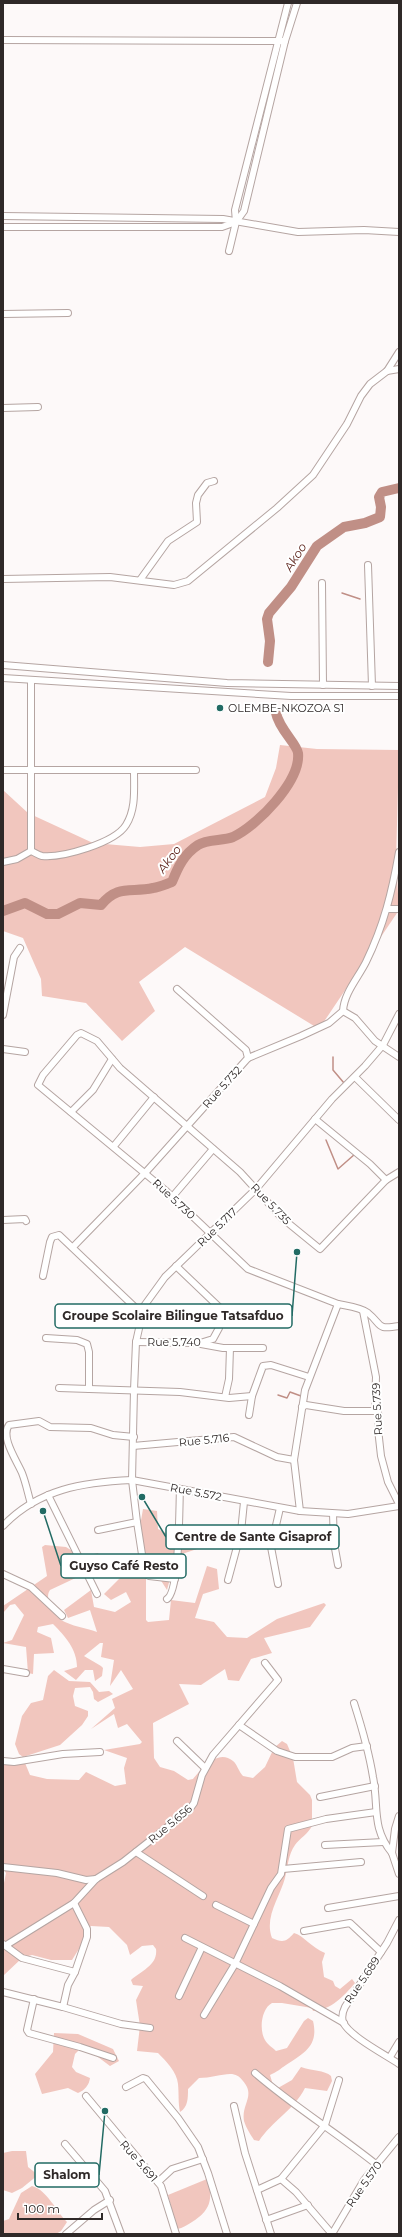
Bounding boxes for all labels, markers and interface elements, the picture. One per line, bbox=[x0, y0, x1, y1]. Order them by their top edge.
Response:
water label: Akoo bbox=[280, 540, 310, 575]
place label: OLEMBE-NKOZOA S1 bbox=[228, 701, 344, 715]
marker: OLEMBE-NKOZOA S1 bbox=[215, 703, 225, 713]
water label: Akoo bbox=[153, 842, 184, 877]
street label: Rue 5.732 bbox=[199, 1063, 245, 1111]
street label: Rue 5.730 bbox=[150, 1176, 198, 1222]
street label: Rue 5.735 bbox=[248, 1180, 294, 1228]
street label: Rue 5.717 bbox=[194, 1204, 240, 1250]
callout: Groupe Scolaire Bilingue Tatsafduo bbox=[55, 1304, 292, 1328]
text: Groupe Scolaire Bilingue Tatsafduo bbox=[62, 1308, 284, 1323]
street label: Rue 5.740 bbox=[147, 1335, 201, 1349]
street label: Rue 5.739 bbox=[369, 1382, 385, 1436]
street label: Rue 5.716 bbox=[178, 1430, 230, 1450]
street label: Rue 5.572 bbox=[169, 1480, 223, 1504]
callout: Centre de Sante Gisaprof bbox=[166, 1525, 339, 1549]
text: Centre de Sante Gisaprof bbox=[175, 1529, 333, 1544]
callout: Guyso Café Resto bbox=[61, 1554, 186, 1578]
text: Guyso Café Resto bbox=[69, 1558, 179, 1573]
street label: Rue 5.656 bbox=[145, 1801, 195, 1846]
street label: Rue 5.689 bbox=[341, 1954, 383, 2006]
street label: Rue 5.691 bbox=[117, 2137, 161, 2185]
street label: Rue 5.570 bbox=[343, 2158, 385, 2210]
callout: Shalom bbox=[35, 2163, 99, 2187]
text: Shalom bbox=[43, 2167, 91, 2182]
scale bar bbox=[18, 2195, 102, 2221]
text: 100 m bbox=[24, 2201, 60, 2216]

